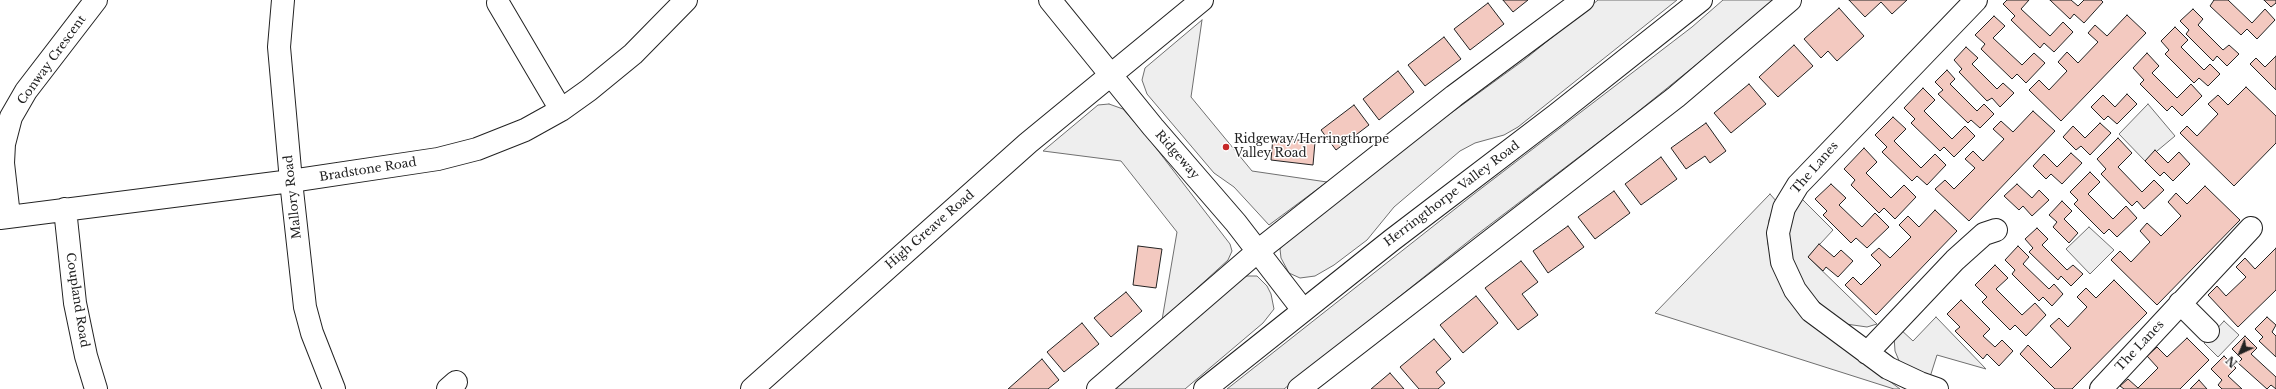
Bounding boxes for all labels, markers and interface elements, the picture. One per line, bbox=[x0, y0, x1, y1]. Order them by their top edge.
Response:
street label: Conway Crescent bbox=[15, 13, 89, 107]
street label: Ridgeway bbox=[1152, 128, 1202, 182]
place label: Ridgeway/Herringthorpe Valley Road bbox=[1234, 133, 1389, 161]
street label: Herringthorpe Valley Road bbox=[1381, 138, 1523, 250]
street label: The Lanes bbox=[1789, 139, 1841, 197]
marker: Ridgeway/Herringthorpe Valley Road bbox=[1221, 142, 1231, 152]
street label: Mallory Road bbox=[281, 154, 305, 240]
street label: Bradstone Road bbox=[318, 155, 418, 185]
street label: High Greave Road bbox=[883, 188, 977, 272]
street label: Coupland Road bbox=[62, 251, 92, 349]
street label: The Lanes bbox=[2113, 318, 2167, 374]
north arrow bbox=[2220, 333, 2260, 373]
text: N bbox=[2223, 353, 2240, 370]

